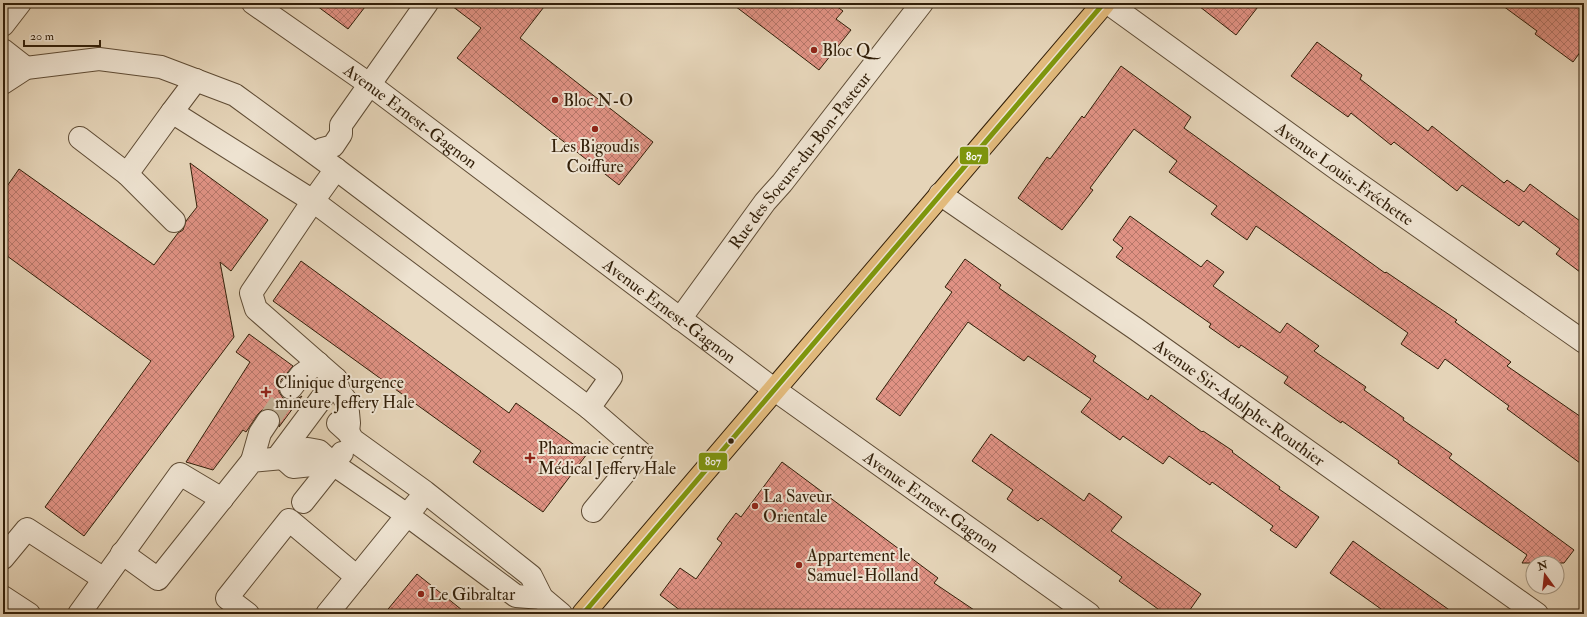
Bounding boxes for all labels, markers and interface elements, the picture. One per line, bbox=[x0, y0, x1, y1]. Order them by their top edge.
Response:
scale bar bbox=[24, 22, 100, 48]
text: 20 m bbox=[30, 29, 55, 44]
place label: Bloc Q bbox=[822, 40, 881, 61]
marker: Bloc Q bbox=[809, 45, 819, 55]
street label: Avenue Ernest-Gagnon bbox=[339, 59, 482, 173]
street label: Rue des Soeurs-du-Bon-Pasteur bbox=[724, 67, 876, 253]
place label: Bloc N-O bbox=[563, 90, 633, 111]
marker: Bloc N-O bbox=[550, 95, 560, 105]
street label: Avenue Louis-Fréchette bbox=[1271, 117, 1418, 230]
marker: Les Bigoudis Coiffure bbox=[590, 124, 600, 134]
place label: Les Bigoudis Coiffure bbox=[551, 136, 639, 177]
line badge: 807 bbox=[959, 146, 989, 165]
text: 807 bbox=[966, 150, 983, 163]
street label: Avenue Ernest-Gagnon bbox=[598, 254, 740, 368]
street label: Avenue Sir-Adolphe-Routhier bbox=[1149, 334, 1329, 471]
place label: Clinique d’urgence mineure Jeffery Hale bbox=[275, 372, 415, 414]
marker: Clinique d’urgence mineure Jeffery Hale bbox=[260, 386, 272, 398]
unlabelled marker bbox=[726, 436, 736, 446]
place label: Pharmacie centre Médical Jeffery Hale bbox=[538, 438, 676, 480]
street label: Avenue Ernest-Gagnon bbox=[859, 446, 1003, 557]
line badge: 807 bbox=[698, 452, 728, 471]
marker: Pharmacie centre Médical Jeffery Hale bbox=[525, 453, 535, 463]
text: 807 bbox=[705, 455, 722, 468]
place label: La Saveur Orientale bbox=[763, 486, 832, 527]
marker: La Saveur Orientale bbox=[750, 501, 760, 511]
place label: Appartement le Samuel-Holland bbox=[806, 545, 919, 586]
north arrow bbox=[1525, 555, 1565, 595]
text: N bbox=[1535, 558, 1550, 574]
marker: Appartement le Samuel-Holland bbox=[794, 560, 804, 570]
place label: Le Gibraltar bbox=[429, 584, 516, 605]
marker: Le Gibraltar bbox=[416, 589, 426, 599]

